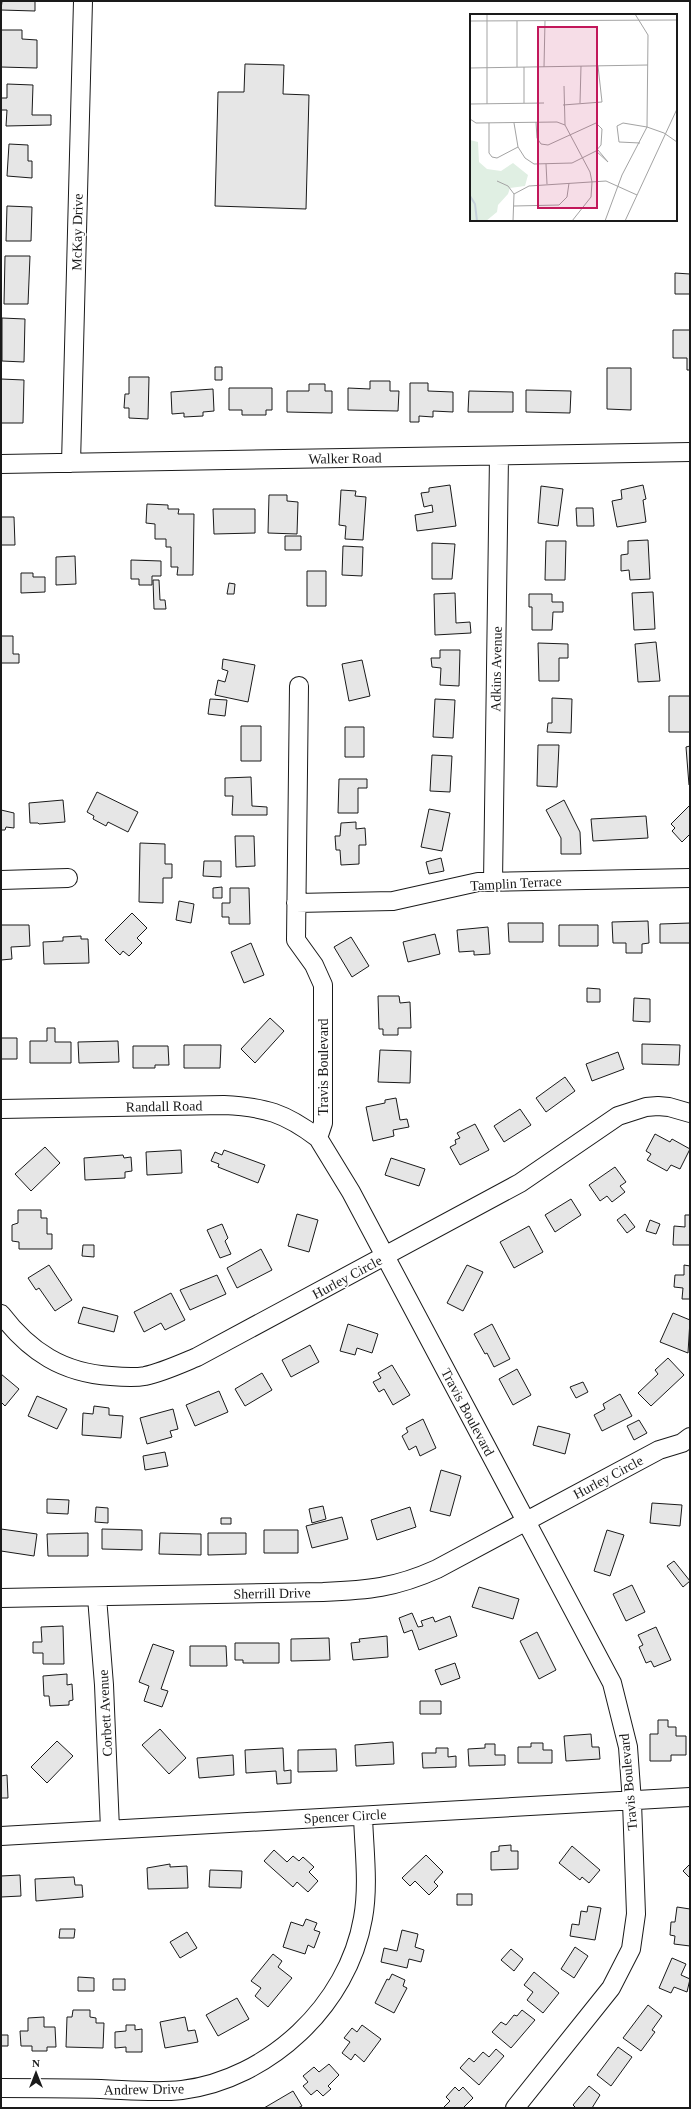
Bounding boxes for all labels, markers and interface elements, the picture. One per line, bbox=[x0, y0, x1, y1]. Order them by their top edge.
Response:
inset map bbox=[470, 14, 677, 221]
street label: McKay Drive bbox=[69, 193, 86, 271]
street label: Walker Road bbox=[308, 450, 382, 467]
street label: Adkins Avenue bbox=[488, 626, 505, 712]
street label: Tamplin Terrace bbox=[470, 874, 562, 893]
street label: Travis Boulevard bbox=[316, 1018, 331, 1116]
street label: Randall Road bbox=[126, 1098, 202, 1115]
street label: Hurley Circle bbox=[310, 1253, 385, 1302]
street label: Travis Boulevard bbox=[438, 1366, 497, 1459]
street label: Hurley Circle bbox=[571, 1453, 646, 1502]
street label: Sherrill Drive bbox=[233, 1585, 311, 1602]
street label: Corbett Avenue bbox=[96, 1669, 115, 1757]
street label: Travis Boulevard bbox=[617, 1733, 640, 1831]
street label: Spencer Circle bbox=[303, 1807, 387, 1826]
north arrow bbox=[16, 2053, 56, 2093]
text: N bbox=[32, 2057, 40, 2069]
street label: Andrew Drive bbox=[104, 2081, 184, 2098]

